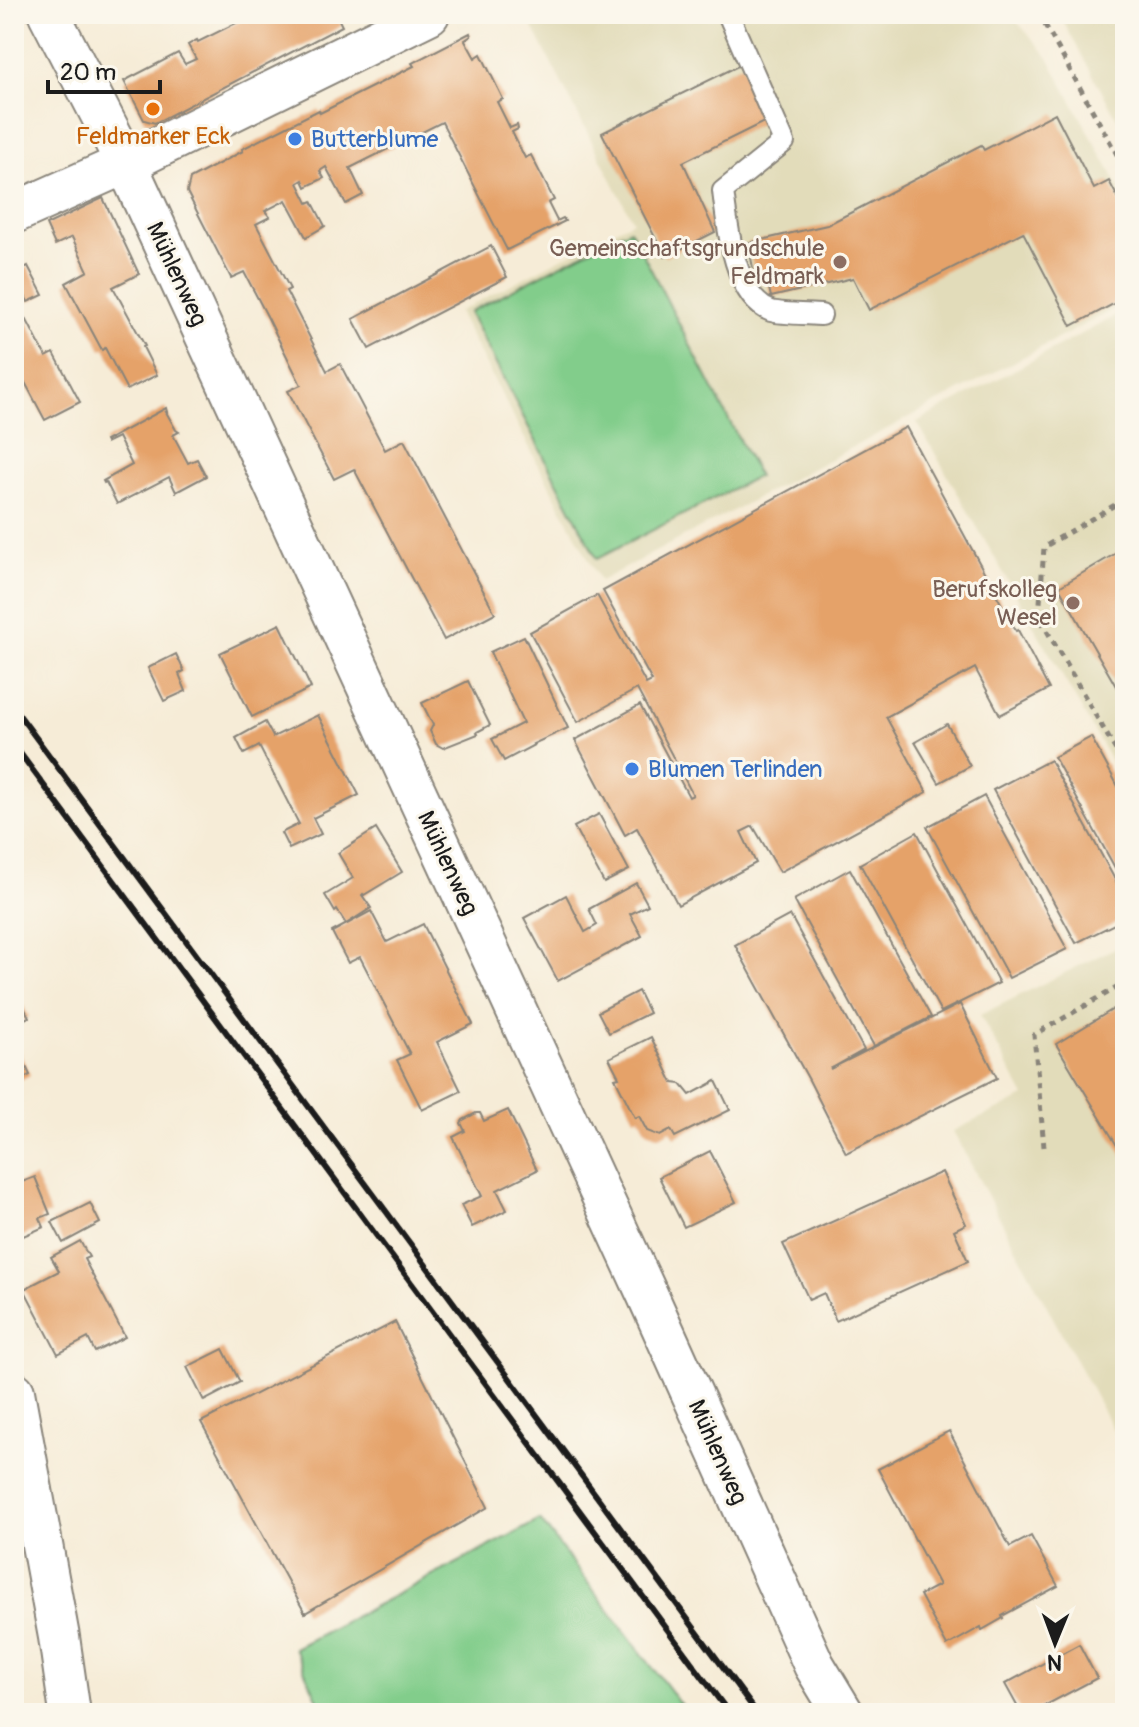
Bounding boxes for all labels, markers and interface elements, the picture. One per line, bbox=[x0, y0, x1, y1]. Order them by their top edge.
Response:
scale bar bbox=[48, 44, 160, 94]
text: 20 m bbox=[60, 58, 116, 87]
marker: Feldmarker Eck bbox=[144, 100, 162, 118]
place label: Feldmarker Eck bbox=[76, 122, 230, 151]
place label: Butterblume bbox=[311, 125, 439, 154]
marker: Butterblume bbox=[286, 130, 304, 148]
street label: Mühlenweg bbox=[140, 217, 213, 331]
place label: Gemeinschaftsgrundschule Feldmark bbox=[549, 234, 824, 291]
marker: Gemeinschaftsgrundschule Feldmark bbox=[831, 253, 849, 271]
place label: Berufskolleg Wesel bbox=[932, 575, 1057, 632]
marker: Berufskolleg Wesel bbox=[1064, 594, 1082, 612]
place label: Blumen Terlinden bbox=[648, 755, 823, 784]
marker: Blumen Terlinden bbox=[623, 760, 641, 778]
street label: Mühlenweg bbox=[411, 806, 484, 920]
street label: Mühlenweg bbox=[682, 1395, 754, 1509]
north arrow bbox=[1015, 1603, 1095, 1683]
text: N bbox=[1047, 1648, 1062, 1676]

